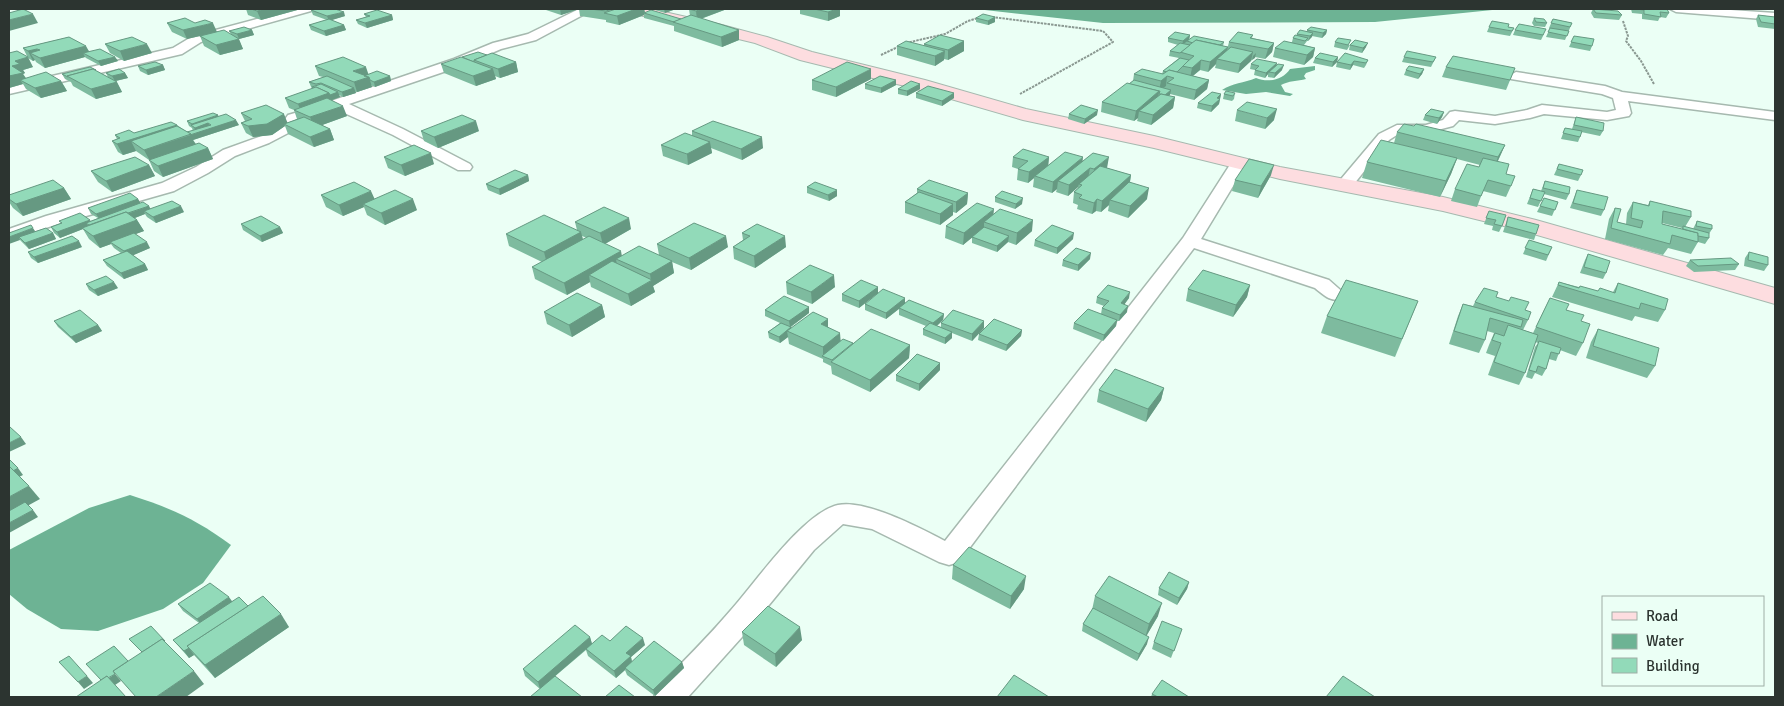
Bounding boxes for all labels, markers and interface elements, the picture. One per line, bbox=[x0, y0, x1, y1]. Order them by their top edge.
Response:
legend bbox=[1602, 596, 1764, 686]
text: Road bbox=[1646, 607, 1678, 625]
text: Water bbox=[1646, 632, 1684, 650]
text: Building bbox=[1646, 657, 1700, 675]

